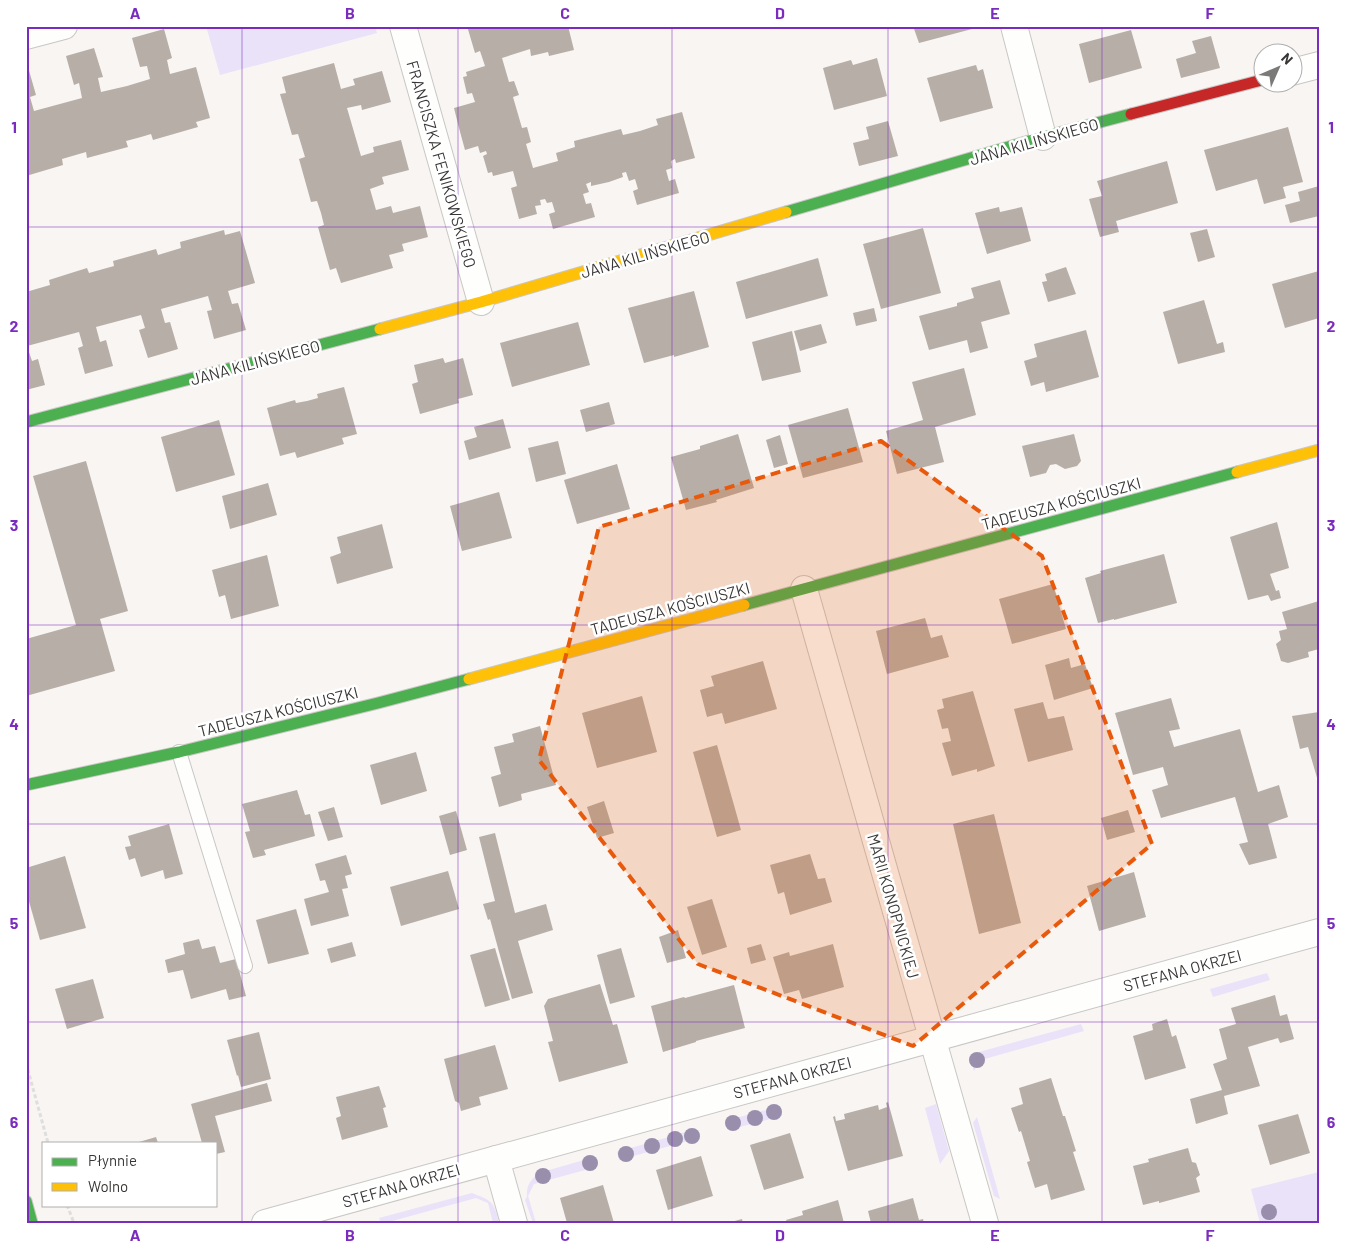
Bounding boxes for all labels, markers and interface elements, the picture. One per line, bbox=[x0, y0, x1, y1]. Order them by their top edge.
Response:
text: A bbox=[130, 3, 141, 22]
text: B bbox=[345, 3, 355, 22]
text: C bbox=[560, 3, 570, 22]
text: D bbox=[775, 3, 785, 22]
text: E bbox=[990, 3, 1000, 22]
text: F bbox=[1206, 3, 1215, 22]
north arrow bbox=[1252, 42, 1302, 92]
text: N bbox=[1278, 49, 1297, 68]
street label: FRANCISZKA FENIKOWSKIEGO bbox=[403, 58, 481, 270]
street label: JANA KILIŃSKIEGO bbox=[967, 114, 1101, 168]
text: 1 bbox=[11, 117, 17, 136]
text: 1 bbox=[1328, 117, 1334, 136]
street label: JANA KILIŃSKIEGO bbox=[578, 227, 712, 281]
text: 2 bbox=[10, 316, 19, 335]
text: 2 bbox=[1327, 316, 1336, 335]
street label: JANA KILIŃSKIEGO bbox=[188, 336, 322, 388]
street label: TADEUSZA KOŚCIUSZKI bbox=[979, 473, 1143, 533]
text: 3 bbox=[10, 515, 18, 534]
text: 3 bbox=[1327, 515, 1335, 534]
street label: TADEUSZA KOŚCIUSZKI bbox=[588, 578, 752, 638]
street label: TADEUSZA KOŚCIUSZKI bbox=[196, 682, 360, 740]
text: 4 bbox=[9, 714, 19, 733]
text: 4 bbox=[1326, 714, 1336, 733]
street label: MARII KONOPNICKIEJ bbox=[864, 831, 924, 981]
text: 5 bbox=[10, 913, 19, 932]
text: 5 bbox=[1327, 913, 1336, 932]
street label: STEFANA OKRZEI bbox=[1121, 945, 1243, 995]
street label: STEFANA OKRZEI bbox=[731, 1052, 853, 1102]
text: 6 bbox=[10, 1112, 19, 1131]
text: 6 bbox=[1327, 1112, 1336, 1131]
legend bbox=[42, 1142, 218, 1206]
text: Płynnie bbox=[88, 1151, 137, 1169]
street label: STEFANA OKRZEI bbox=[340, 1159, 462, 1211]
text: Wolno bbox=[88, 1177, 128, 1195]
text: A bbox=[130, 1225, 141, 1244]
text: B bbox=[345, 1225, 355, 1244]
text: C bbox=[560, 1225, 570, 1244]
text: D bbox=[775, 1225, 785, 1244]
text: E bbox=[990, 1225, 1000, 1244]
text: F bbox=[1206, 1225, 1215, 1244]

